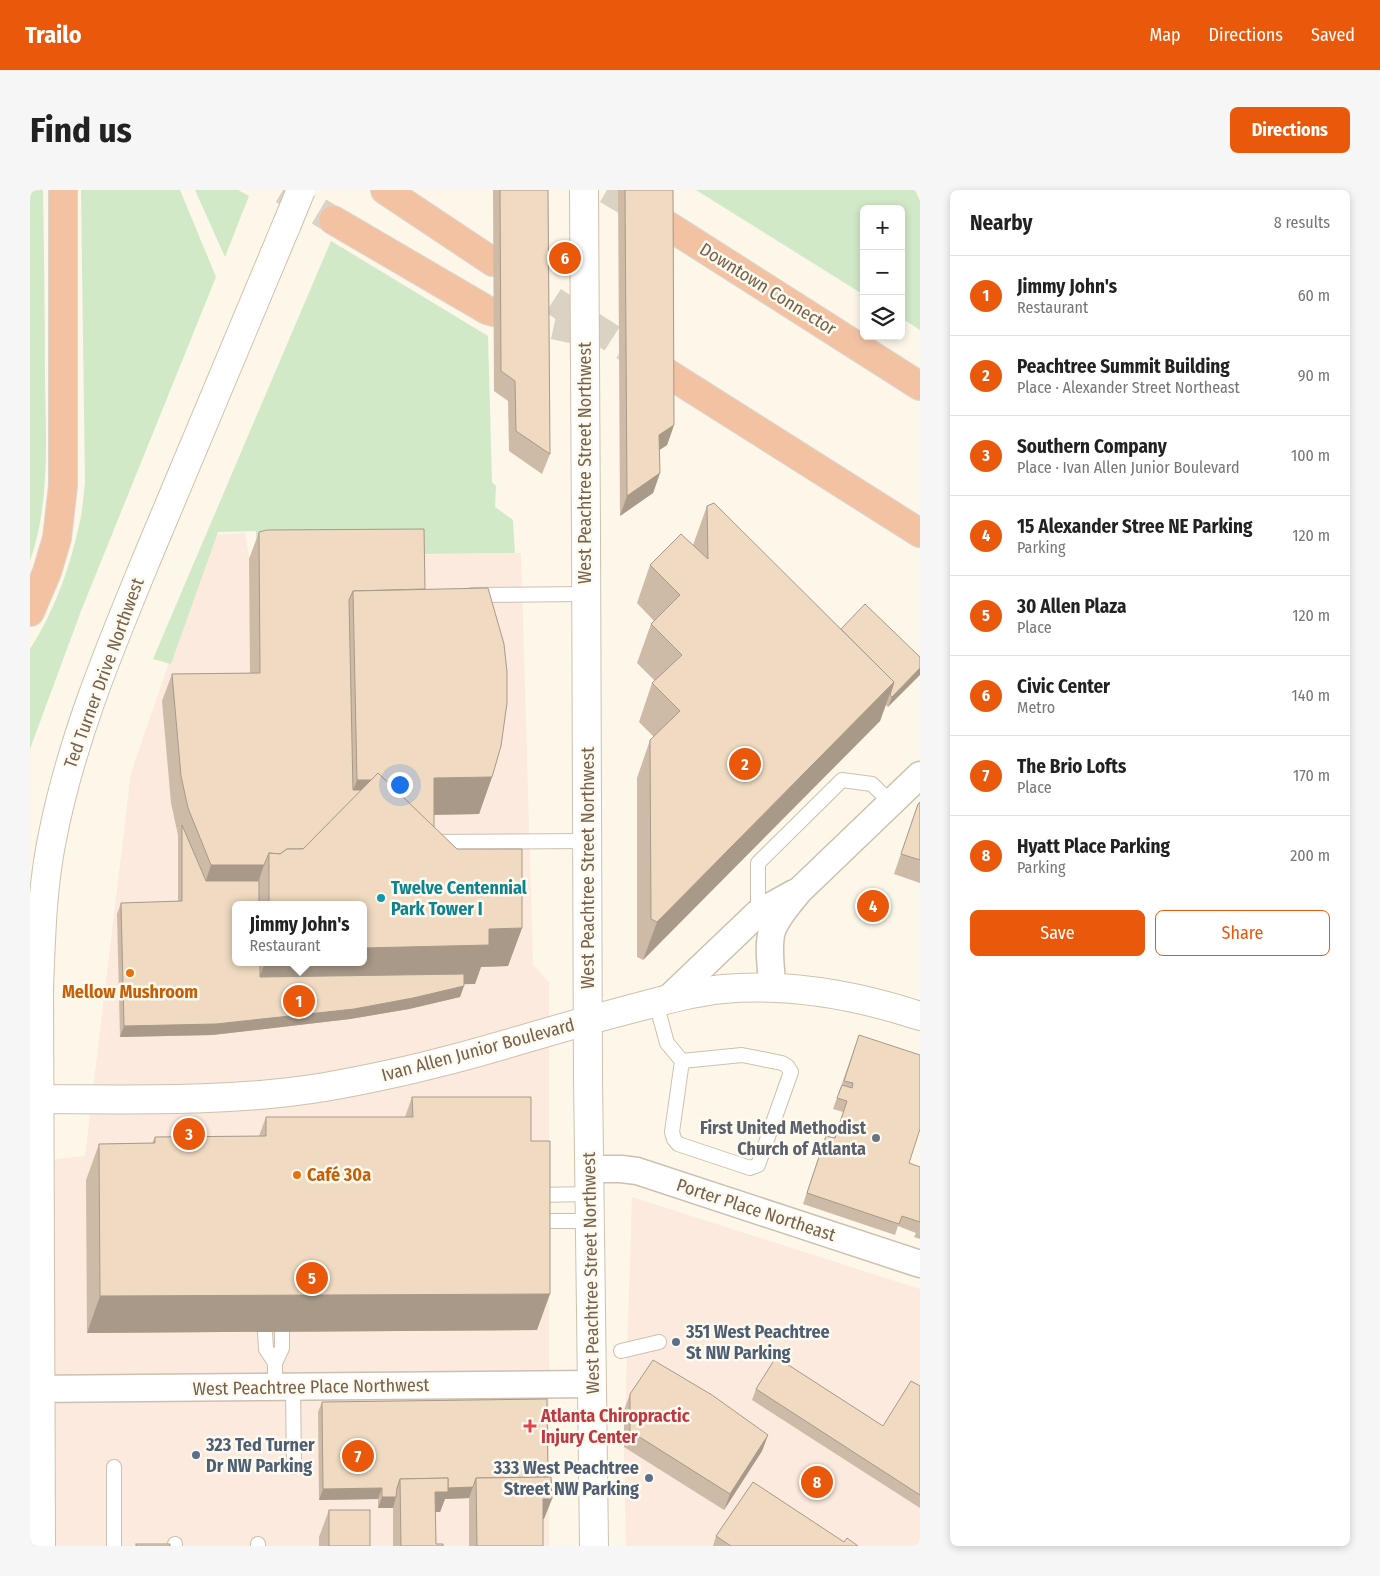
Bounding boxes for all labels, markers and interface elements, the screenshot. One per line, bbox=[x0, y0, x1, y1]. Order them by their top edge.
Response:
text: Trailo bbox=[25, 21, 82, 49]
text: Map bbox=[1149, 24, 1181, 46]
text: Directions bbox=[1209, 24, 1283, 46]
text: Saved bbox=[1311, 24, 1355, 46]
button: Directions bbox=[1230, 107, 1350, 153]
text: Find us bbox=[30, 109, 132, 151]
map controls bbox=[860, 205, 905, 340]
button: + bbox=[860, 205, 905, 250]
text: Nearby bbox=[970, 210, 1032, 236]
text: 8 results bbox=[1274, 213, 1330, 232]
street label: Downtown Connector bbox=[696, 238, 841, 340]
pin: 6 bbox=[549, 239, 581, 277]
button: − bbox=[860, 250, 905, 295]
text: Jimmy John's bbox=[1017, 275, 1117, 298]
text: 1 bbox=[983, 286, 989, 305]
text: 60 m bbox=[1298, 286, 1330, 305]
button: layers bbox=[860, 295, 905, 340]
text: Restaurant bbox=[1017, 298, 1088, 317]
street label: West Peachtree Street Northwest bbox=[574, 342, 596, 584]
text: Peachtree Summit Building bbox=[1017, 355, 1230, 378]
text: 2 bbox=[982, 366, 990, 385]
text: 90 m bbox=[1298, 366, 1330, 385]
text: Place · Alexander Street Northeast bbox=[1017, 378, 1240, 397]
text: Southern Company bbox=[1017, 435, 1167, 458]
text: 3 bbox=[982, 446, 990, 465]
text: 100 m bbox=[1291, 446, 1330, 465]
text: Place · Ivan Allen Junior Boulevard bbox=[1017, 458, 1239, 477]
text: 15 Alexander Stree NE Parking bbox=[1017, 515, 1252, 538]
text: 4 bbox=[982, 526, 990, 545]
text: 120 m bbox=[1292, 526, 1330, 545]
text: Parking bbox=[1017, 538, 1065, 557]
street label: Ted Turner Drive Northwest bbox=[59, 575, 149, 771]
text: 30 Allen Plaza bbox=[1017, 595, 1126, 618]
text: 5 bbox=[982, 606, 990, 625]
text: 120 m bbox=[1292, 606, 1330, 625]
text: Place bbox=[1017, 618, 1052, 637]
text: Civic Center bbox=[1017, 675, 1110, 698]
text: 6 bbox=[982, 686, 990, 705]
text: 140 m bbox=[1292, 686, 1330, 705]
text: Metro bbox=[1017, 698, 1055, 717]
pin: 2 bbox=[729, 745, 761, 783]
street label: West Peachtree Street Northwest bbox=[577, 747, 599, 989]
text: The Brio Lofts bbox=[1017, 755, 1126, 778]
text: 7 bbox=[983, 766, 989, 785]
text: 170 m bbox=[1293, 766, 1330, 785]
your location bbox=[387, 772, 413, 798]
text: Place bbox=[1017, 778, 1052, 797]
text: Hyatt Place Parking bbox=[1017, 835, 1170, 858]
text: 8 bbox=[982, 846, 990, 865]
text: 200 m bbox=[1290, 846, 1330, 865]
text: Parking bbox=[1017, 858, 1065, 877]
place label: Twelve Centennial Park Tower I bbox=[391, 877, 527, 920]
pin: 4 bbox=[857, 887, 889, 925]
marker: Twelve Centennial Park Tower I bbox=[375, 892, 387, 904]
popup bbox=[232, 901, 367, 966]
button: Save bbox=[970, 910, 1145, 956]
button: Share bbox=[1155, 910, 1330, 956]
text: Jimmy John's bbox=[249, 913, 350, 936]
text: Restaurant bbox=[249, 936, 321, 955]
marker: Mellow Mushroom bbox=[124, 967, 136, 979]
place label: Mellow Mushroom bbox=[62, 981, 198, 1003]
pin: 1 bbox=[283, 982, 315, 1020]
street label: Ivan Allen Junior Boulevard bbox=[379, 1014, 577, 1086]
pin: 3 bbox=[173, 1115, 205, 1153]
place label: First United Methodist Church of Atlanta bbox=[700, 1117, 867, 1160]
marker: First United Methodist Church of Atlanta bbox=[870, 1132, 882, 1144]
street label: West Peachtree Street Northwest bbox=[578, 1152, 604, 1394]
place label: Café 30a bbox=[307, 1164, 371, 1186]
marker: Café 30a bbox=[291, 1169, 303, 1181]
street label: Porter Place Northeast bbox=[674, 1174, 838, 1246]
pin: 5 bbox=[296, 1259, 328, 1297]
place label: 351 West Peachtree St NW Parking bbox=[685, 1321, 830, 1364]
marker: 351 West Peachtree St NW Parking bbox=[670, 1336, 682, 1348]
street label: West Peachtree Place Northwest bbox=[192, 1374, 430, 1400]
place label: Atlanta Chiropractic Injury Center bbox=[540, 1405, 690, 1448]
marker: Atlanta Chiropractic Injury Center bbox=[523, 1419, 537, 1433]
place label: 323 Ted Turner Dr NW Parking bbox=[205, 1434, 315, 1477]
pin: 7 bbox=[342, 1437, 374, 1475]
marker: 323 Ted Turner Dr NW Parking bbox=[190, 1449, 202, 1461]
place label: 333 West Peachtree Street NW Parking bbox=[493, 1457, 639, 1500]
pin: 8 bbox=[801, 1463, 833, 1501]
marker: 333 West Peachtree Street NW Parking bbox=[643, 1472, 655, 1484]

